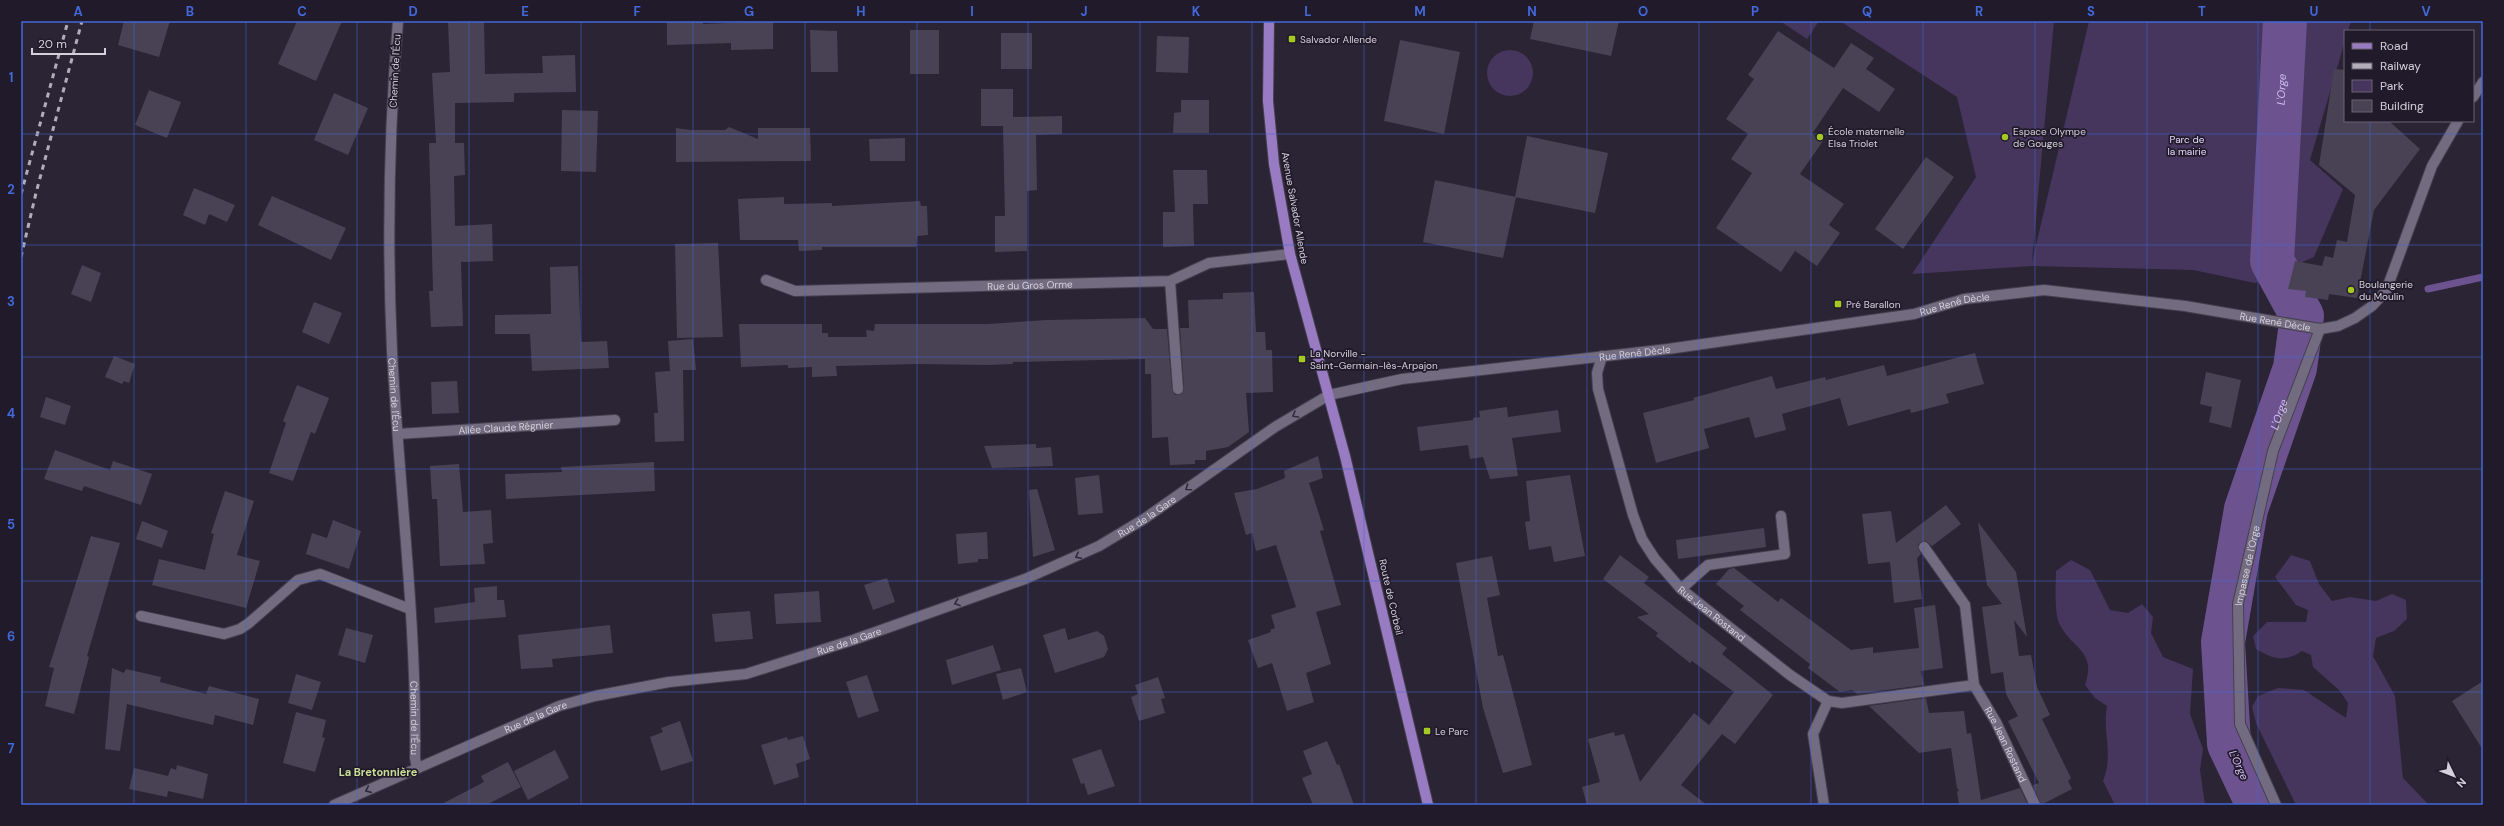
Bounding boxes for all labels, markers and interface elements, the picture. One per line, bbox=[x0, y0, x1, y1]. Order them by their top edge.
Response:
text: A bbox=[73, 3, 83, 20]
text: B bbox=[186, 3, 194, 20]
text: C bbox=[297, 3, 307, 20]
text: D bbox=[408, 3, 418, 20]
text: E bbox=[521, 3, 529, 20]
text: F bbox=[633, 3, 641, 20]
text: G bbox=[744, 3, 754, 20]
text: H bbox=[856, 3, 866, 20]
text: I bbox=[970, 3, 974, 20]
text: J bbox=[1080, 3, 1088, 20]
text: K bbox=[1192, 3, 1201, 20]
text: L bbox=[1304, 3, 1312, 20]
text: M bbox=[1414, 3, 1426, 20]
text: N bbox=[1527, 3, 1537, 20]
text: O bbox=[1638, 3, 1648, 20]
text: P bbox=[1751, 3, 1759, 20]
text: Q bbox=[1862, 3, 1872, 20]
text: R bbox=[1975, 3, 1983, 20]
text: S bbox=[2087, 3, 2095, 20]
text: T bbox=[2198, 3, 2206, 20]
text: U bbox=[2310, 3, 2319, 20]
text: V bbox=[2421, 3, 2431, 20]
scale bar bbox=[32, 30, 105, 56]
legend bbox=[2344, 30, 2474, 122]
place label: Salvador Allende bbox=[1300, 33, 1377, 46]
street label: Chemin de l'Écu bbox=[387, 34, 403, 108]
marker: Salvador Allende bbox=[1287, 34, 1297, 44]
text: 20 m bbox=[38, 36, 67, 52]
text: Road bbox=[2380, 38, 2408, 54]
text: Railway bbox=[2380, 58, 2421, 74]
text: 1 bbox=[9, 69, 13, 86]
water label: L'Orge bbox=[2273, 73, 2289, 105]
text: Park bbox=[2380, 78, 2404, 94]
text: Building bbox=[2380, 98, 2424, 114]
place label: École maternelle Elsa Triolet bbox=[1828, 125, 1905, 150]
place label: Espace Olympe de Gouges bbox=[2013, 125, 2086, 150]
marker: École maternelle Elsa Triolet bbox=[1815, 132, 1825, 142]
marker: Espace Olympe de Gouges bbox=[2000, 132, 2010, 142]
park label: Parc de la mairie bbox=[2168, 133, 2207, 158]
street label: Avenue Salvador Allende bbox=[1279, 151, 1311, 265]
text: 2 bbox=[7, 181, 15, 198]
street label: Rue du Gros Orme bbox=[987, 277, 1073, 292]
place label: Boulangerie du Moulin bbox=[2359, 278, 2413, 303]
marker: Boulangerie du Moulin bbox=[2346, 285, 2356, 295]
street label: Rue René Dècle bbox=[1918, 290, 1991, 318]
text: 3 bbox=[7, 293, 15, 310]
place label: Pré Barallon bbox=[1846, 298, 1901, 311]
marker: Pré Barallon bbox=[1833, 299, 1843, 309]
street label: Rue René Dècle bbox=[2239, 309, 2312, 334]
street label: Rue René Dècle bbox=[1598, 342, 1671, 363]
place label: La Norville - Saint-Germain-lès-Arpajon bbox=[1310, 347, 1438, 372]
marker: La Norville - Saint-Germain-lès-Arpajon bbox=[1297, 354, 1307, 364]
street label: Chemin de l'Écu bbox=[386, 357, 404, 432]
water label: L'Orge bbox=[2267, 397, 2291, 431]
text: 4 bbox=[7, 405, 15, 422]
one-way arrow bbox=[1292, 410, 1299, 417]
street label: Allée Claude Régnier bbox=[458, 417, 554, 437]
one-way arrow bbox=[1185, 483, 1192, 491]
street label: Rue de la Gare bbox=[1115, 492, 1179, 540]
text: 5 bbox=[7, 516, 15, 533]
street label: Impasse de l'Orge bbox=[2231, 524, 2262, 606]
one-way arrow bbox=[1074, 551, 1082, 559]
street label: Route de Corbeil bbox=[1376, 558, 1406, 636]
street label: Rue Jean Rostand bbox=[1675, 583, 1748, 644]
one-way arrow bbox=[953, 599, 960, 607]
street label: Rue de la Gare bbox=[815, 624, 883, 658]
text: 6 bbox=[7, 628, 15, 645]
street label: Chemin de l'Écu bbox=[408, 681, 422, 755]
street label: Rue de la Gare bbox=[502, 698, 569, 736]
street label: Rue Jean Rostand bbox=[1982, 704, 2030, 784]
place label: Le Parc bbox=[1435, 725, 1469, 738]
marker: Le Parc bbox=[1422, 726, 1432, 736]
text: 7 bbox=[8, 740, 15, 757]
water label: L'Orge bbox=[2226, 748, 2252, 782]
north arrow bbox=[2434, 756, 2474, 796]
district label: La Bretonnière bbox=[339, 765, 418, 779]
text: N bbox=[2453, 775, 2469, 791]
one-way arrow bbox=[365, 785, 373, 793]

